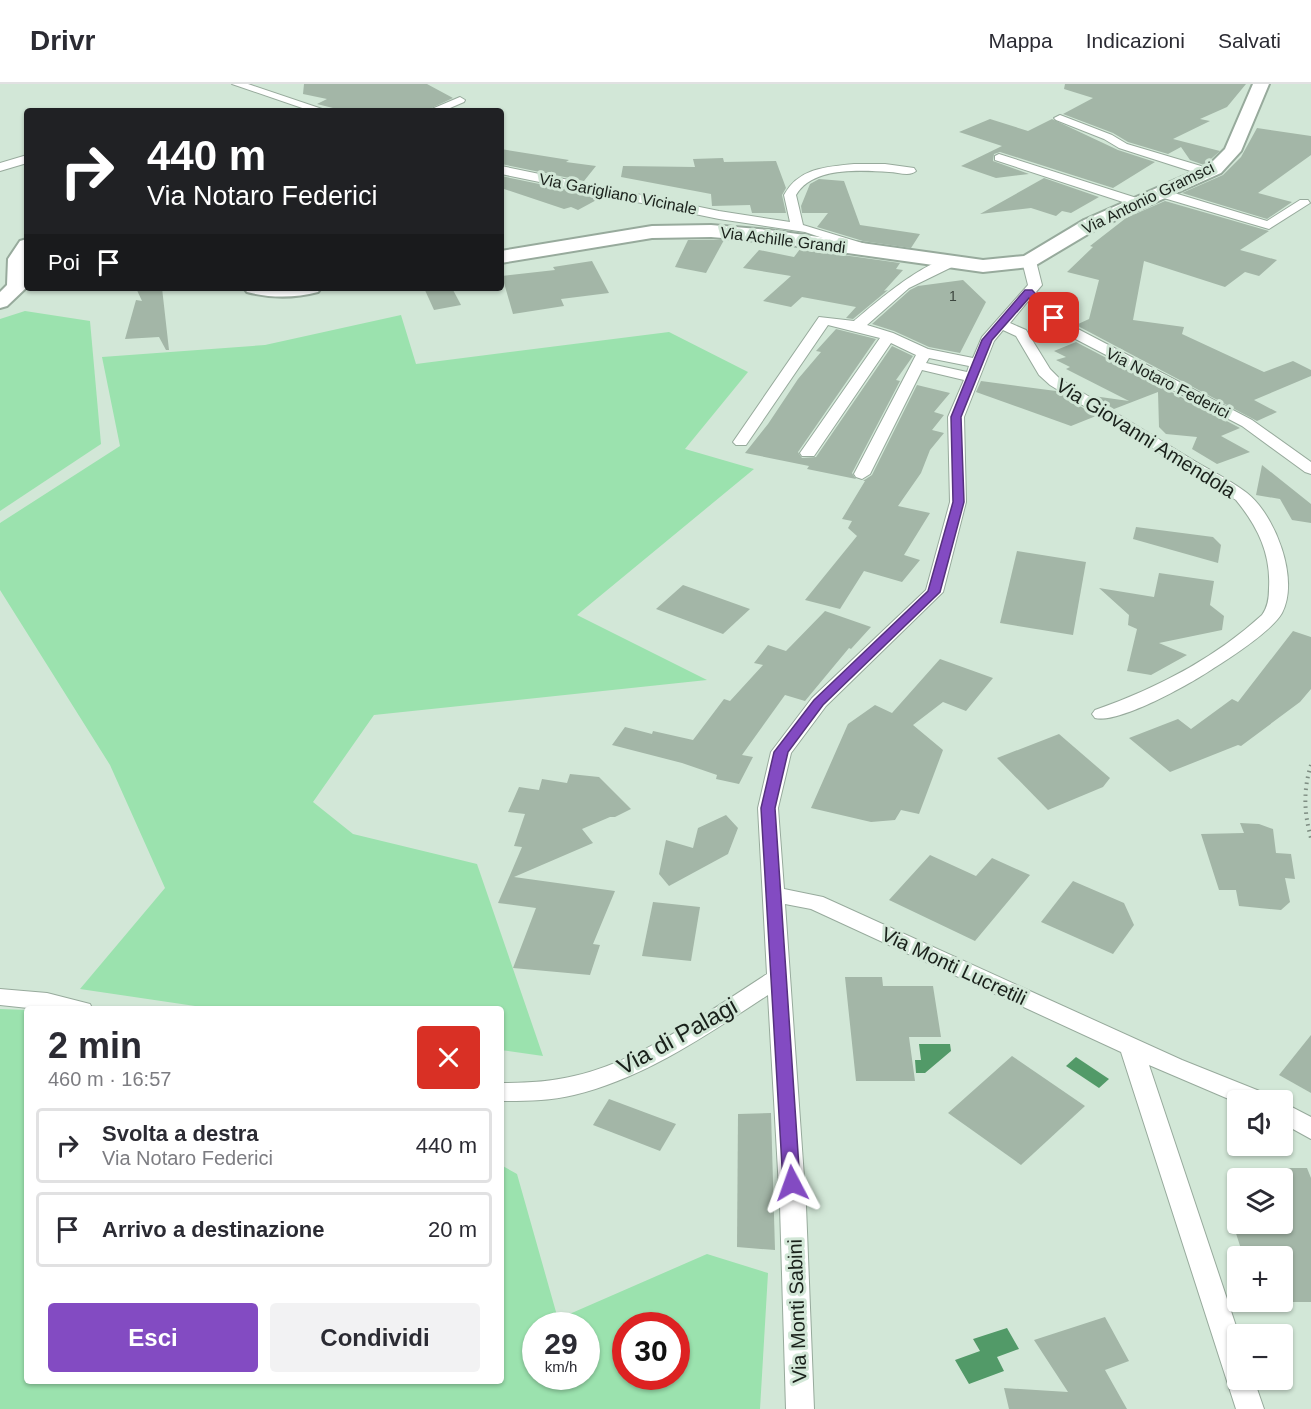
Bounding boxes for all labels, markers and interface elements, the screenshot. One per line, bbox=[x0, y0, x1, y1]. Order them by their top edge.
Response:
text: Drivr bbox=[30, 25, 95, 56]
text: Mappa bbox=[989, 29, 1053, 52]
text: Indicazioni bbox=[1086, 29, 1185, 52]
text: Salvati bbox=[1218, 29, 1281, 52]
icon: right bbox=[48, 132, 126, 210]
text: 440 m bbox=[147, 132, 266, 179]
street label: Via Antonio Gramsci bbox=[1079, 159, 1217, 237]
street label: Via Garigliano Vicinale bbox=[538, 170, 698, 218]
text: Via Notaro Federici bbox=[147, 181, 378, 211]
street label: Via Achille Grandi bbox=[719, 224, 847, 256]
icon: arrive bbox=[92, 246, 125, 279]
text: Poi bbox=[48, 250, 80, 275]
house number: 1 bbox=[949, 288, 957, 304]
pin bbox=[1028, 292, 1079, 343]
icon: arrive bbox=[1037, 301, 1070, 334]
street label: Via Notaro Federici bbox=[1103, 344, 1233, 422]
street label: Via Giovanni Amendola bbox=[1052, 374, 1241, 503]
street label: Via Monti Lucretili bbox=[878, 923, 1030, 1009]
street label: Via di Palagi bbox=[612, 992, 742, 1080]
text: 2 min bbox=[48, 1025, 142, 1066]
button: close bbox=[417, 1026, 480, 1089]
text: 460 m · 16:57 bbox=[48, 1068, 171, 1090]
map controls bbox=[1227, 1090, 1293, 1390]
button: sound bbox=[1227, 1090, 1293, 1156]
text: Svolta a destra bbox=[102, 1121, 259, 1146]
icon: right bbox=[51, 1129, 84, 1162]
text: 440 m bbox=[416, 1133, 477, 1158]
text: Via Notaro Federici bbox=[102, 1147, 273, 1169]
position arrow bbox=[760, 1151, 824, 1215]
button: layers bbox=[1227, 1168, 1293, 1234]
icon: arrive bbox=[51, 1213, 84, 1246]
text: Arrivo a destinazione bbox=[102, 1217, 325, 1242]
text: 20 m bbox=[428, 1217, 477, 1242]
street label: Via Monti Sabini bbox=[783, 1239, 811, 1383]
button: + bbox=[1227, 1246, 1293, 1312]
button: Esci bbox=[48, 1303, 258, 1372]
button: Condividi bbox=[270, 1303, 480, 1372]
speed limit sign: 30 bbox=[612, 1312, 690, 1390]
button: − bbox=[1227, 1324, 1293, 1390]
text: 29 bbox=[544, 1327, 578, 1360]
text: km/h bbox=[545, 1358, 577, 1375]

